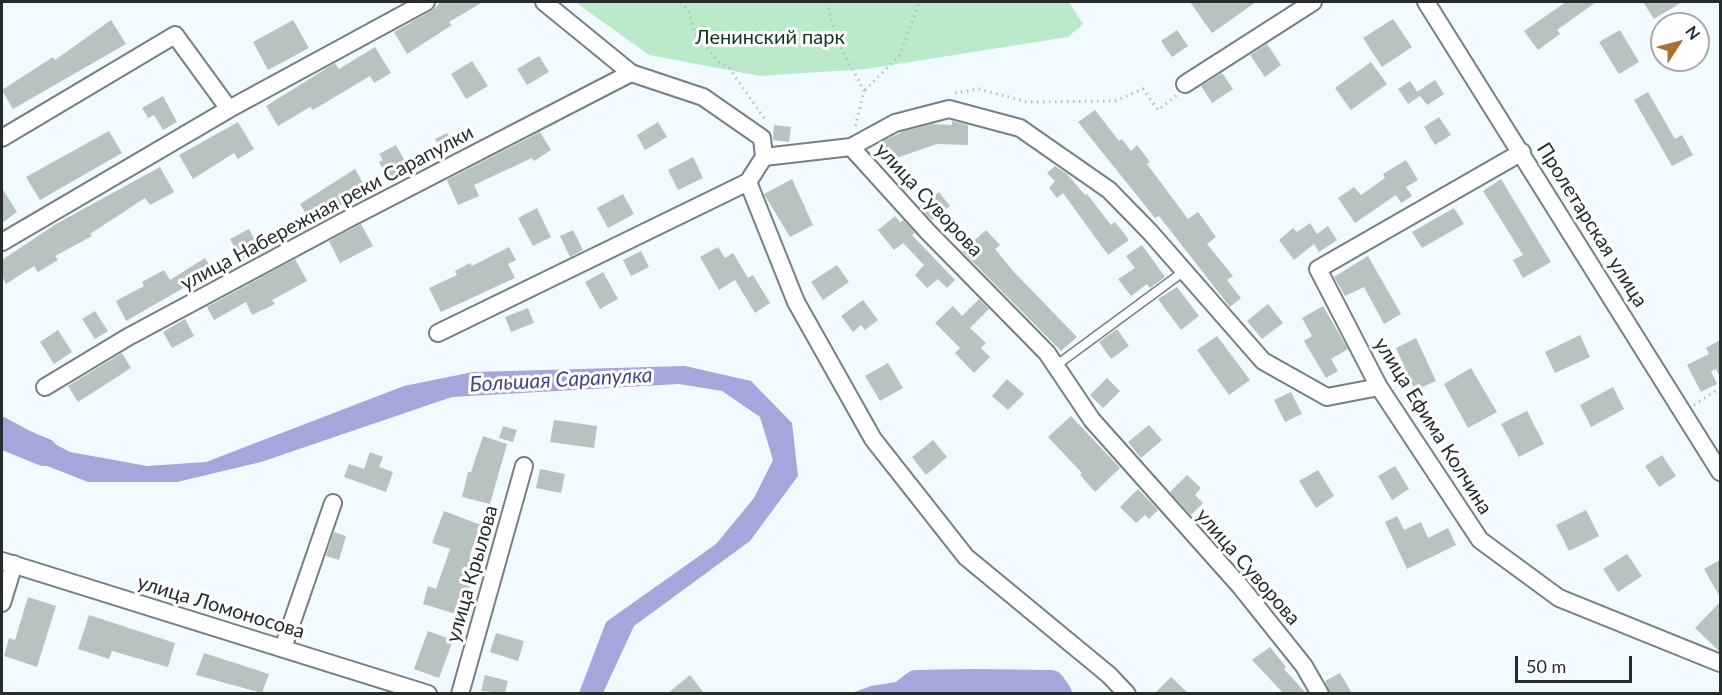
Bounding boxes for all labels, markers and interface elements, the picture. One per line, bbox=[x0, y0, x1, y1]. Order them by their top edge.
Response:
north arrow bbox=[1650, 12, 1710, 72]
text: N bbox=[1682, 22, 1705, 43]
park label: Ленинский парк bbox=[695, 26, 845, 50]
street label: улица Набережная реки Сарапулки bbox=[177, 120, 477, 296]
street label: улица Суворова bbox=[870, 138, 988, 262]
street label: Пролетарская улица bbox=[1532, 138, 1652, 312]
street label: улица Ефима Колчина bbox=[1369, 333, 1497, 519]
water label: Большая Сарапулка bbox=[469, 363, 653, 397]
street label: улица Крылова bbox=[441, 503, 503, 645]
street label: улица Суворова bbox=[1191, 504, 1305, 630]
street label: улица Ломоносова bbox=[134, 570, 308, 644]
scale bar bbox=[1518, 644, 1635, 682]
text: 50 m bbox=[1526, 655, 1566, 677]

